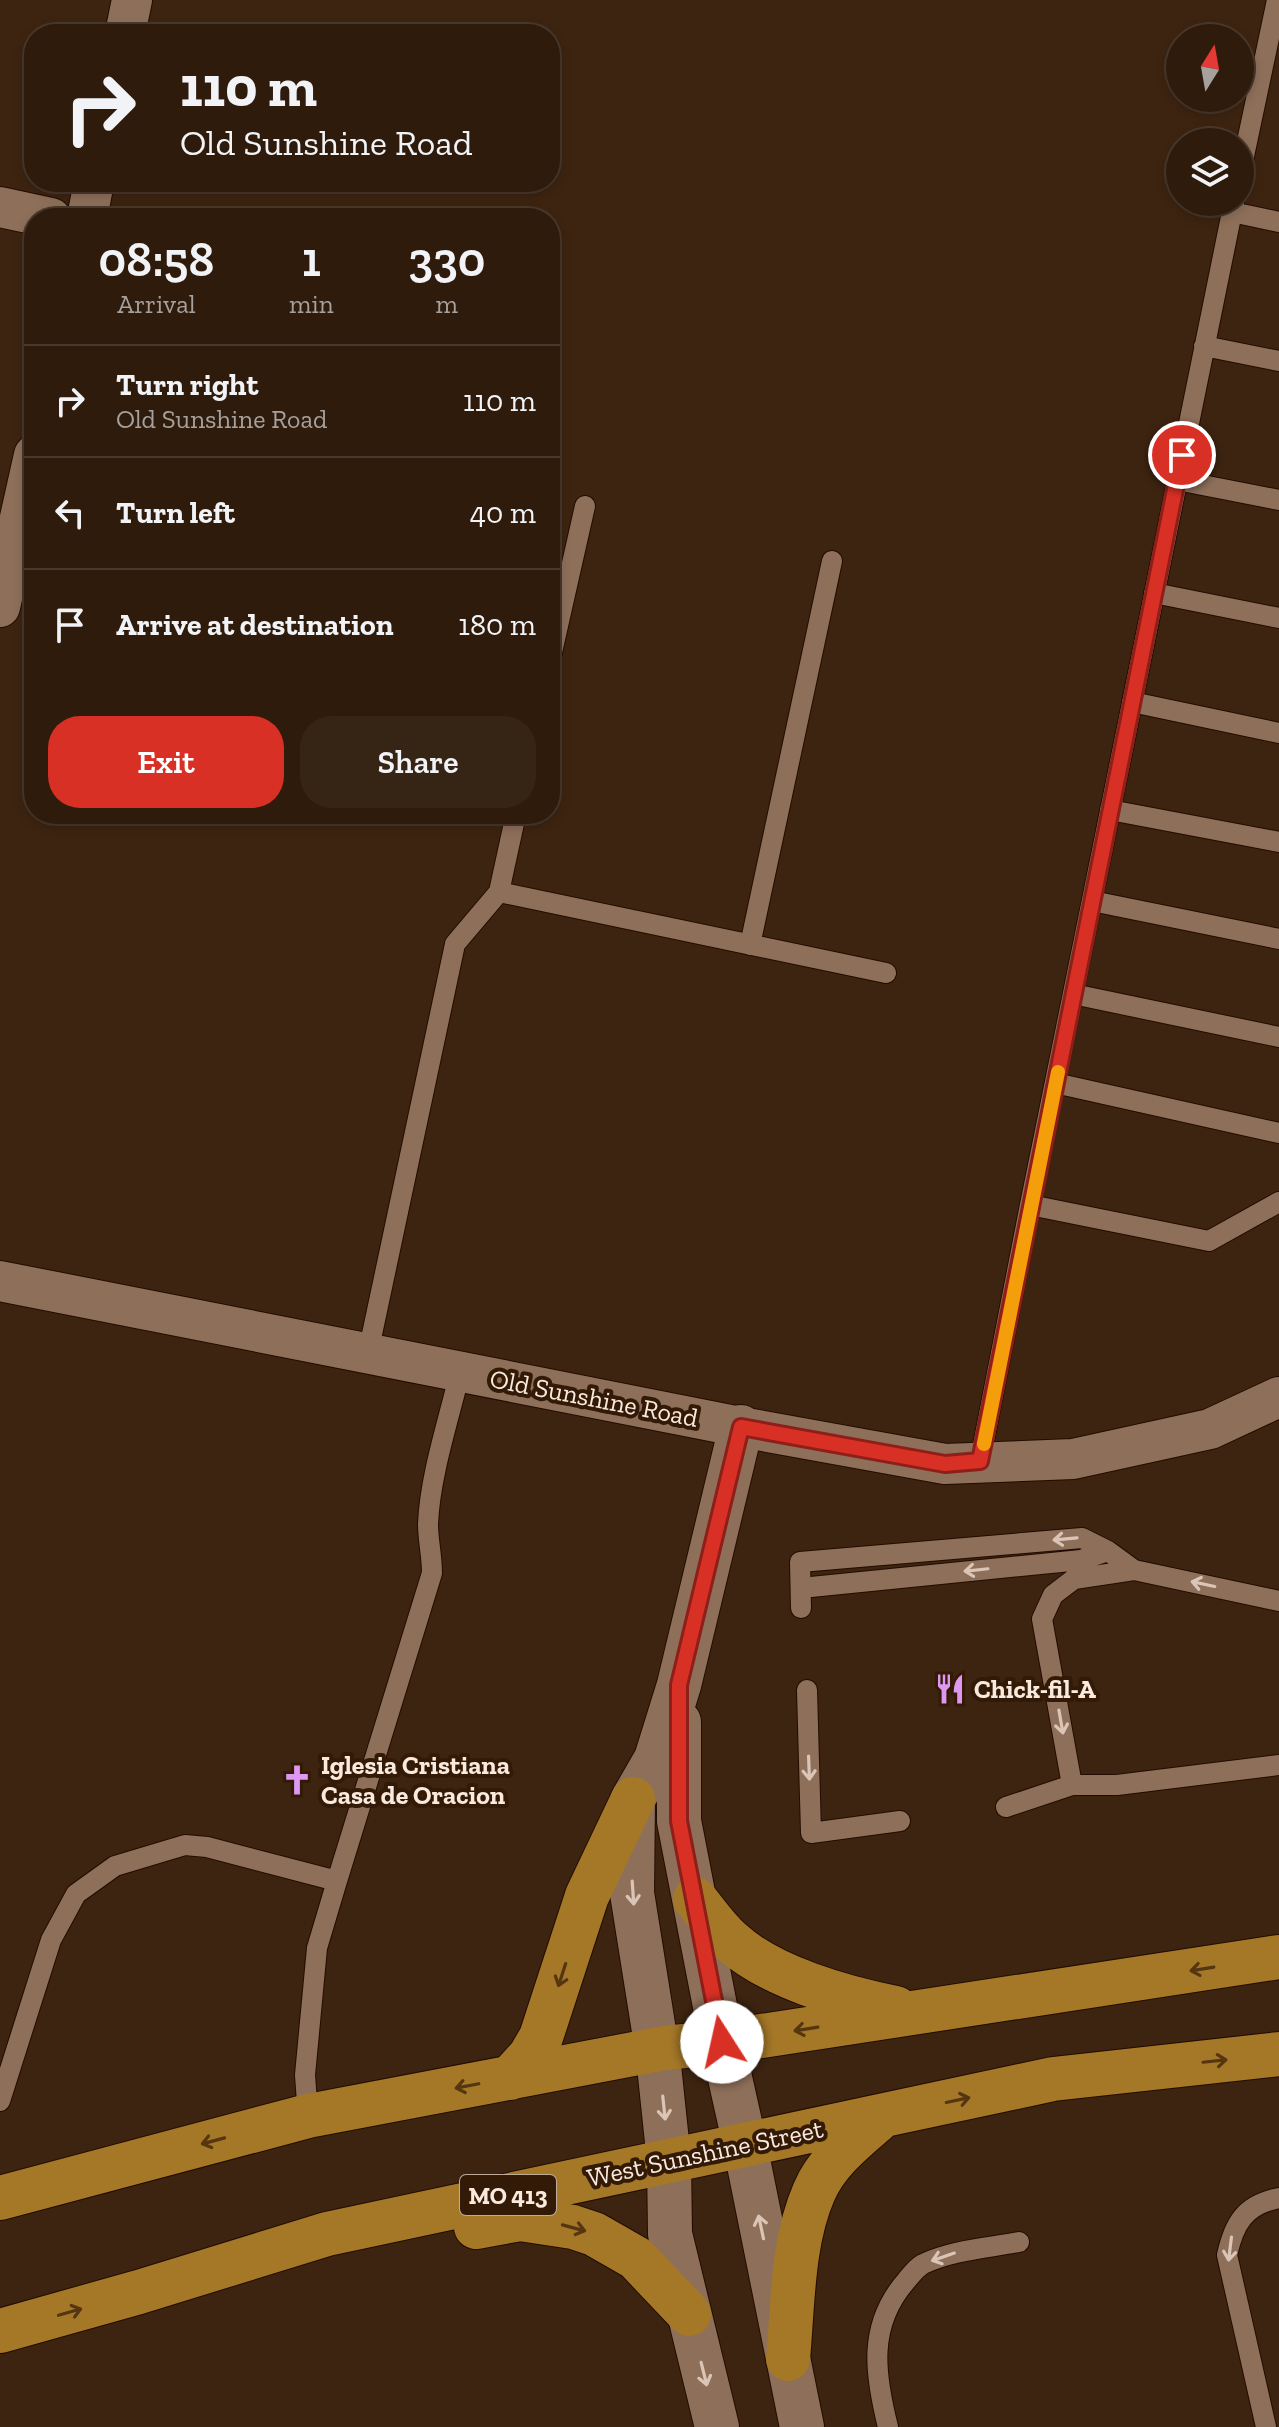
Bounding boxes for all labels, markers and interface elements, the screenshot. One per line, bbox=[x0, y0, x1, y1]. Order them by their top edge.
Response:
north arrow bbox=[1166, 24, 1254, 112]
map controls bbox=[1166, 24, 1254, 216]
text: 110 m bbox=[180, 53, 317, 120]
icon: right bbox=[48, 56, 152, 160]
text: Old Sunshine Road bbox=[180, 121, 472, 164]
button: layers bbox=[1166, 128, 1254, 216]
text: 08:58 bbox=[99, 231, 214, 288]
text: 1 bbox=[302, 231, 321, 288]
text: 330 bbox=[408, 231, 485, 288]
text: Arrival bbox=[117, 288, 196, 320]
text: min bbox=[289, 288, 334, 320]
text: m bbox=[436, 288, 458, 320]
text: Turn right bbox=[116, 367, 258, 403]
icon: right bbox=[48, 379, 92, 423]
text: 110 m bbox=[463, 383, 536, 419]
text: Old Sunshine Road bbox=[116, 403, 327, 435]
pin bbox=[1148, 421, 1216, 489]
icon: arrive bbox=[1160, 433, 1204, 477]
icon: left bbox=[48, 491, 92, 535]
text: Turn left bbox=[116, 495, 235, 531]
text: 40 m bbox=[470, 495, 536, 531]
icon: arrive bbox=[48, 603, 92, 647]
text: Arrive at destination bbox=[116, 607, 393, 643]
text: 180 m bbox=[458, 607, 536, 643]
button: Exit bbox=[48, 716, 284, 808]
button: Share bbox=[300, 716, 536, 808]
street label: Old Sunshine Road bbox=[487, 1362, 701, 1434]
one-way arrow bbox=[1052, 1532, 1079, 1547]
one-way arrow bbox=[963, 1563, 990, 1578]
one-way arrow bbox=[1190, 1576, 1216, 1591]
restaurant icon: Chick-fil-A bbox=[933, 1672, 967, 1706]
place label: Chick-fil-A bbox=[974, 1673, 1096, 1705]
one-way arrow bbox=[1054, 1709, 1069, 1734]
place label: Iglesia Cristiana Casa de Oracion bbox=[321, 1749, 510, 1811]
one-way arrow bbox=[802, 1754, 817, 1781]
church icon: Iglesia Cristiana Casa de Oracion bbox=[280, 1763, 314, 1797]
one-way arrow bbox=[626, 1880, 641, 1906]
one-way arrow bbox=[554, 1962, 569, 1988]
one-way arrow bbox=[1190, 1962, 1215, 1977]
position arrow bbox=[680, 2000, 764, 2084]
one-way arrow bbox=[794, 2022, 820, 2037]
one-way arrow bbox=[1201, 2054, 1228, 2069]
one-way arrow bbox=[455, 2079, 481, 2094]
one-way arrow bbox=[945, 2092, 970, 2107]
one-way arrow bbox=[656, 2095, 671, 2121]
street label: West Sunshine Street bbox=[584, 2112, 826, 2194]
one-way arrow bbox=[201, 2134, 227, 2149]
road number: MO 413 bbox=[460, 2175, 556, 2215]
one-way arrow bbox=[752, 2215, 767, 2241]
one-way arrow bbox=[560, 2222, 586, 2237]
one-way arrow bbox=[1222, 2235, 1237, 2262]
one-way arrow bbox=[930, 2251, 955, 2266]
one-way arrow bbox=[56, 2304, 82, 2319]
one-way arrow bbox=[698, 2361, 713, 2387]

